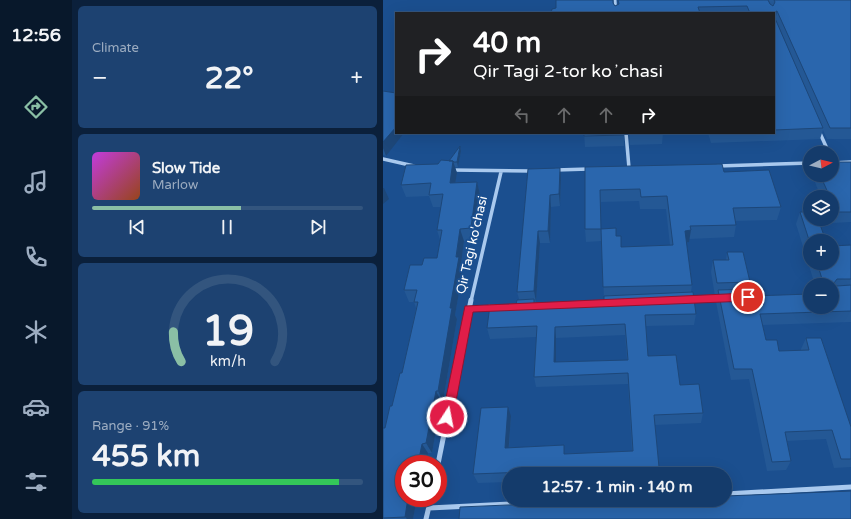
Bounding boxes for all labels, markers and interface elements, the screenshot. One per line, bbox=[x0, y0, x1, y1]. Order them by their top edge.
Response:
text: 12:56 bbox=[11, 24, 61, 46]
text: 40 m bbox=[473, 26, 541, 60]
icon: right bbox=[407, 28, 459, 80]
text: Climate bbox=[92, 40, 139, 56]
text: 22° bbox=[205, 60, 254, 97]
text: Qir Tagi 2-tor koʼchasi bbox=[473, 60, 663, 82]
text: − bbox=[92, 65, 108, 91]
text: + bbox=[351, 65, 363, 91]
icon: directions bbox=[22, 93, 50, 121]
icon: left bbox=[511, 104, 533, 126]
icon: ahead bbox=[553, 104, 575, 126]
icon: ahead bbox=[595, 104, 617, 126]
icon: right bbox=[637, 104, 659, 126]
north arrow bbox=[803, 146, 839, 182]
map controls bbox=[803, 146, 839, 314]
text: Slow Tide bbox=[152, 159, 220, 177]
icon: music bbox=[22, 168, 50, 196]
text: Marlow bbox=[152, 177, 198, 193]
button: layers bbox=[803, 190, 839, 226]
street label: Qir Tagi ko'chasi bbox=[453, 194, 491, 296]
icon: previous bbox=[126, 216, 148, 238]
icon: pause bbox=[216, 216, 238, 238]
icon: next bbox=[307, 216, 329, 238]
button: + bbox=[803, 234, 839, 270]
icon: phone bbox=[22, 243, 50, 271]
button: − bbox=[803, 278, 839, 314]
pin bbox=[731, 280, 765, 314]
icon: arrive bbox=[737, 286, 759, 308]
text: 19 bbox=[201, 306, 254, 356]
icon: climate bbox=[22, 318, 50, 346]
text: km/h bbox=[210, 352, 245, 369]
icon: car bbox=[22, 393, 50, 421]
position arrow bbox=[426, 396, 468, 438]
text: Range · 91% bbox=[92, 418, 169, 434]
text: 455 km bbox=[92, 438, 200, 475]
speed limit sign: 30 bbox=[395, 455, 447, 507]
icon: filters bbox=[22, 468, 50, 496]
text: 12:57 · 1 min · 140 m bbox=[542, 478, 692, 496]

